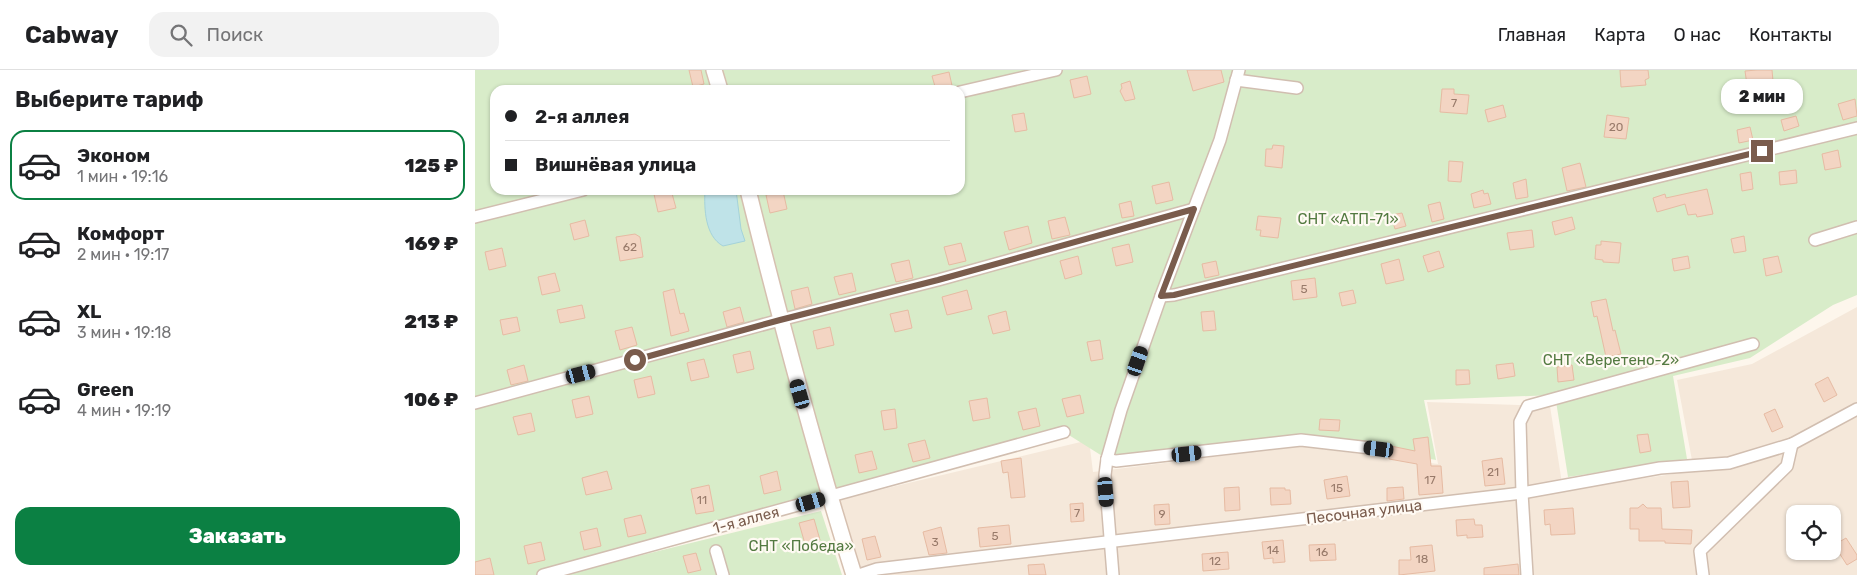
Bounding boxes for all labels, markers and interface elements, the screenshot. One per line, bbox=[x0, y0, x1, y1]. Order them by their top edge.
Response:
search box bbox=[149, 12, 499, 57]
text: Cabway bbox=[25, 21, 119, 49]
icon: search bbox=[167, 21, 195, 49]
text: Поиск bbox=[207, 23, 263, 46]
text: Главная bbox=[1498, 24, 1566, 46]
text: Карта bbox=[1594, 24, 1646, 46]
text: О нас bbox=[1674, 24, 1721, 46]
text: Контакты bbox=[1749, 24, 1832, 46]
callout: 2 мин bbox=[1721, 78, 1803, 114]
text: Выберите тариф bbox=[15, 86, 204, 113]
text: 2 мин bbox=[1739, 87, 1785, 106]
house number: 7 bbox=[1451, 96, 1457, 110]
text: 2-я аллея bbox=[535, 105, 629, 128]
house number: 20 bbox=[1609, 120, 1623, 134]
route end bbox=[1751, 140, 1773, 162]
icon: car bbox=[17, 143, 62, 188]
text: Эконом bbox=[77, 144, 150, 167]
text: Вишнёвая улица bbox=[535, 153, 696, 176]
text: 125 ₽ bbox=[405, 154, 458, 177]
text: 1 мин · 19:16 bbox=[77, 167, 168, 186]
park label: СНТ «АТП-71» bbox=[1297, 210, 1399, 228]
icon: car bbox=[17, 221, 62, 266]
text: Комфорт bbox=[77, 222, 164, 245]
text: 169 ₽ bbox=[405, 232, 458, 255]
house number: 62 bbox=[623, 240, 637, 254]
text: 2 мин · 19:17 bbox=[77, 245, 169, 264]
house number: 5 bbox=[1300, 282, 1308, 296]
icon: car bbox=[17, 299, 62, 344]
text: XL bbox=[77, 300, 101, 323]
text: 213 ₽ bbox=[404, 310, 458, 333]
text: 3 мин · 19:18 bbox=[77, 323, 172, 342]
car bbox=[1126, 344, 1149, 378]
route start bbox=[624, 349, 646, 371]
park label: СНТ «Веретено-2» bbox=[1543, 351, 1679, 369]
car bbox=[564, 363, 597, 385]
icon: car bbox=[17, 377, 62, 422]
text: Green bbox=[77, 378, 134, 401]
car bbox=[788, 378, 811, 410]
text: 106 ₽ bbox=[404, 388, 458, 411]
text: 4 мин · 19:19 bbox=[77, 401, 171, 420]
car bbox=[1363, 440, 1394, 458]
car bbox=[1171, 445, 1202, 463]
house number: 21 bbox=[1487, 465, 1499, 479]
house number: 17 bbox=[1424, 473, 1436, 487]
car bbox=[1097, 476, 1114, 508]
house number: 15 bbox=[1331, 481, 1343, 495]
car bbox=[794, 491, 827, 513]
house number: 11 bbox=[697, 493, 707, 507]
street label: Песочная улица bbox=[1305, 496, 1423, 528]
street label: 1-я аллея bbox=[711, 503, 781, 537]
map controls bbox=[1786, 505, 1841, 560]
button: locate bbox=[1786, 505, 1841, 560]
house number: 7 bbox=[1074, 506, 1080, 520]
button: Заказать bbox=[15, 507, 460, 565]
house number: 9 bbox=[1158, 507, 1166, 521]
house number: 5 bbox=[991, 529, 999, 543]
house number: 3 bbox=[931, 535, 939, 549]
park label: СНТ «Победа» bbox=[748, 537, 854, 555]
house number: 14 bbox=[1267, 543, 1280, 557]
house number: 16 bbox=[1316, 545, 1328, 559]
house number: 18 bbox=[1416, 552, 1428, 566]
house number: 12 bbox=[1209, 554, 1221, 568]

